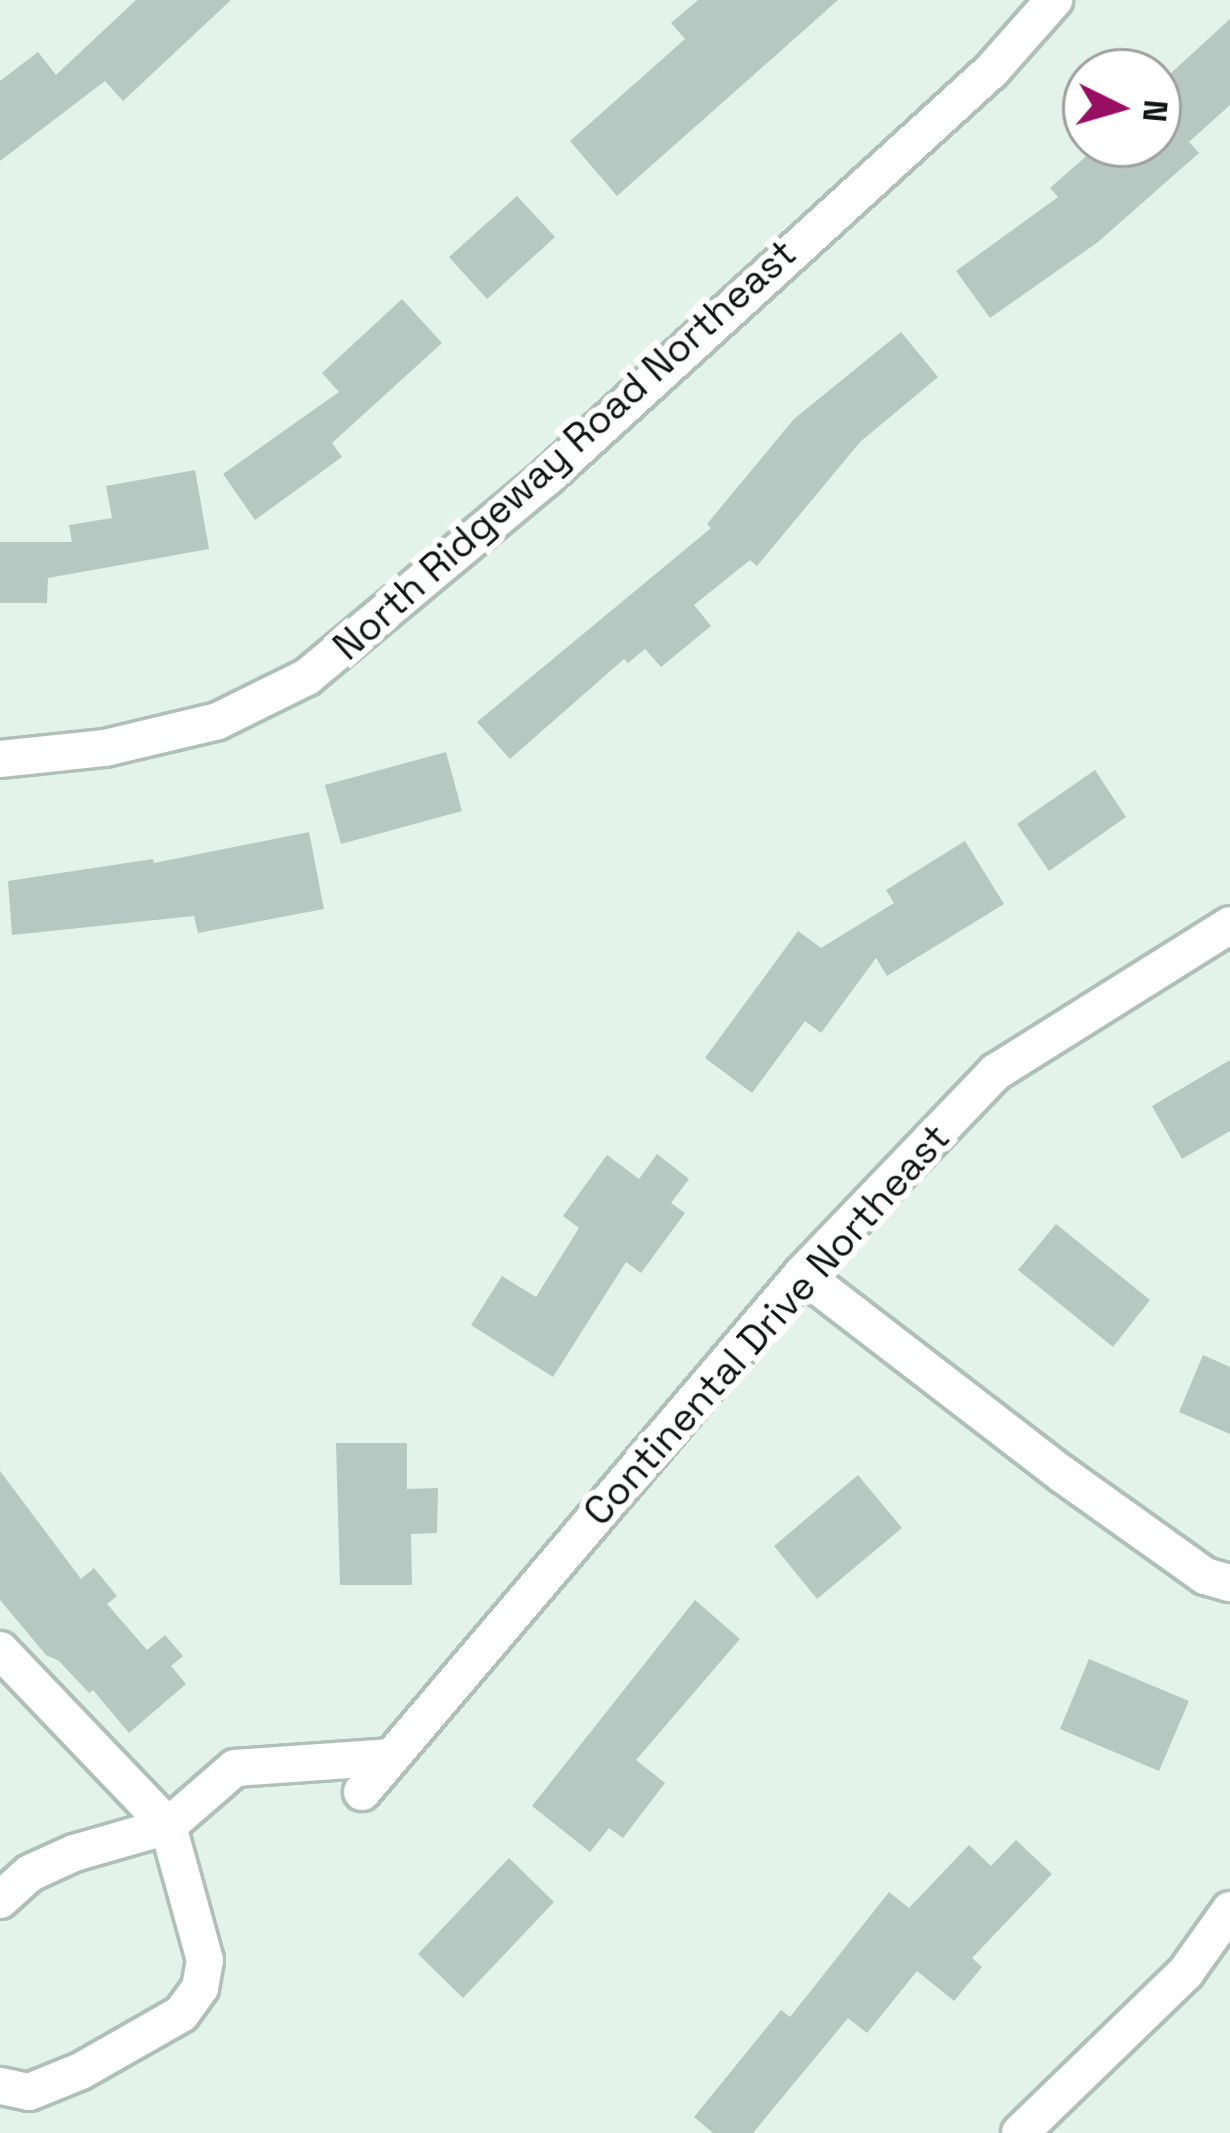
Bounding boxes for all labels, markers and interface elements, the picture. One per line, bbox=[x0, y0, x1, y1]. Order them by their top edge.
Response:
north arrow bbox=[1062, 48, 1182, 168]
text: N bbox=[1133, 98, 1177, 124]
street label: North Ridgeway Road Northeast bbox=[324, 230, 806, 670]
street label: Continental Drive Northeast bbox=[574, 1115, 960, 1535]

